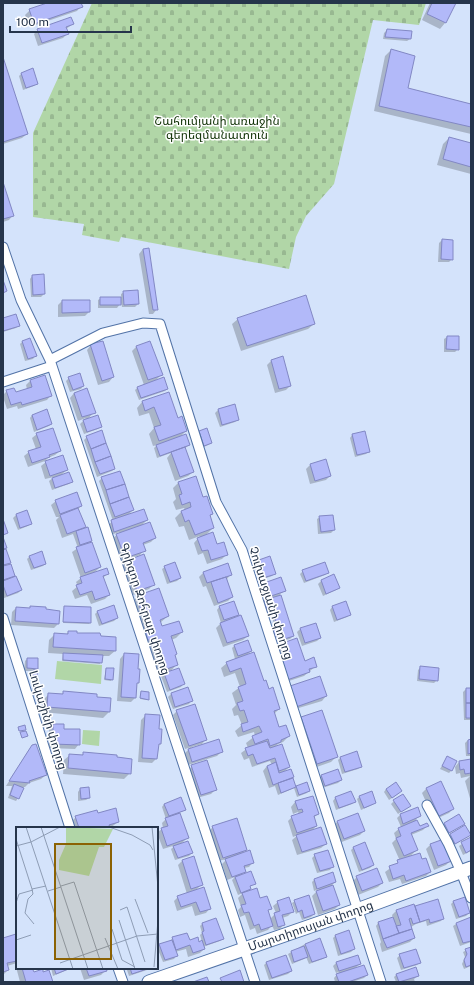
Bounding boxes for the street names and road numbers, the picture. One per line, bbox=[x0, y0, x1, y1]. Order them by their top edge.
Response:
street label: Գրիգոր Զոհրաբ փողոց bbox=[117, 541, 173, 677]
street label: Չուխաջյանի փողոց bbox=[246, 545, 296, 661]
street label: Լուկաշինի փողոց bbox=[26, 669, 70, 771]
street label: Մարտիրոսյան փողոց bbox=[246, 898, 375, 954]

